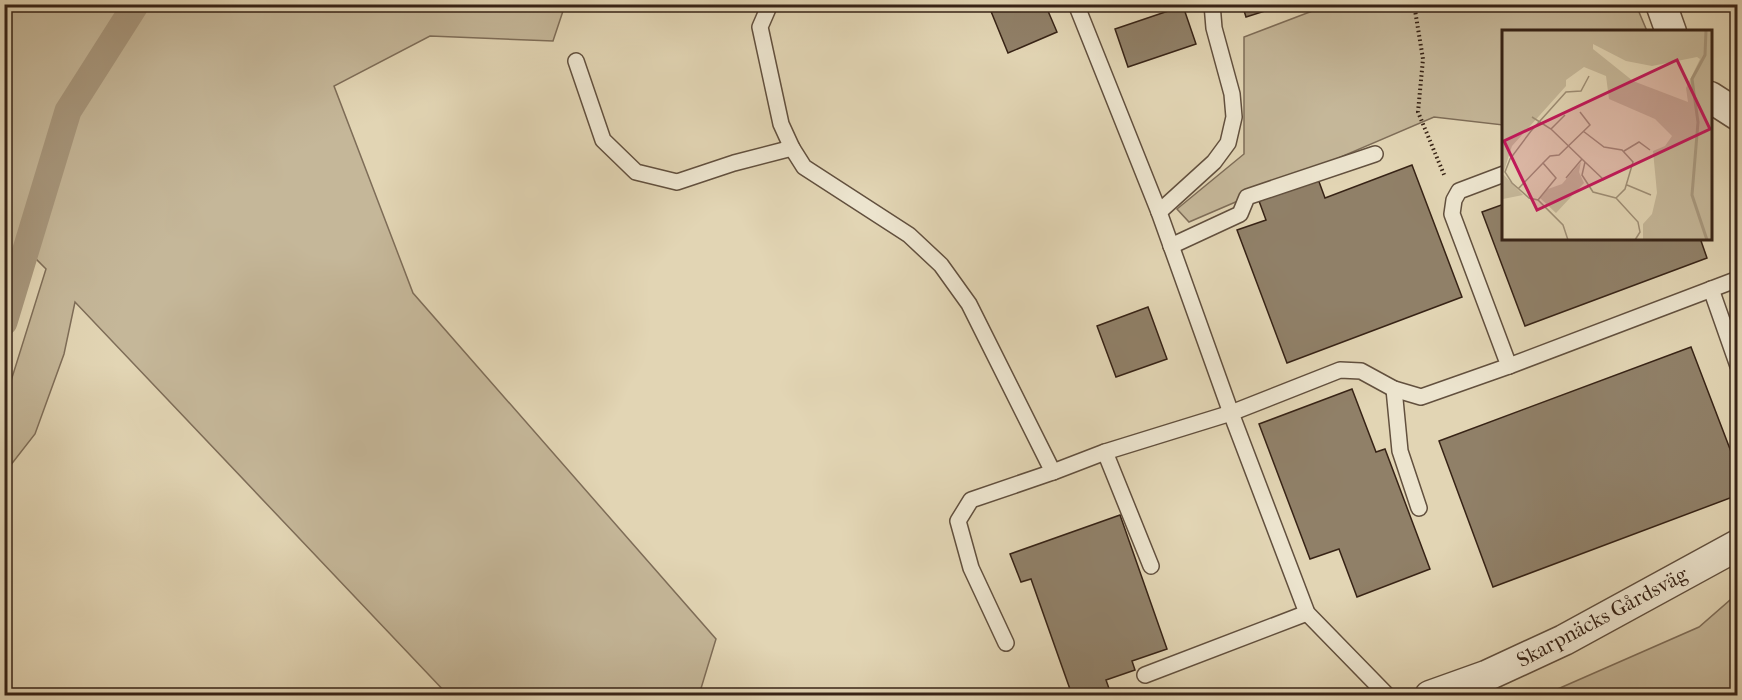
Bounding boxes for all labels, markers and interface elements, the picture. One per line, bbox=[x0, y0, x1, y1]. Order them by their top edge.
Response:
inset map bbox=[1502, 30, 1712, 240]
street label: Skarpnäcks Gårdsväg bbox=[1513, 561, 1692, 672]

